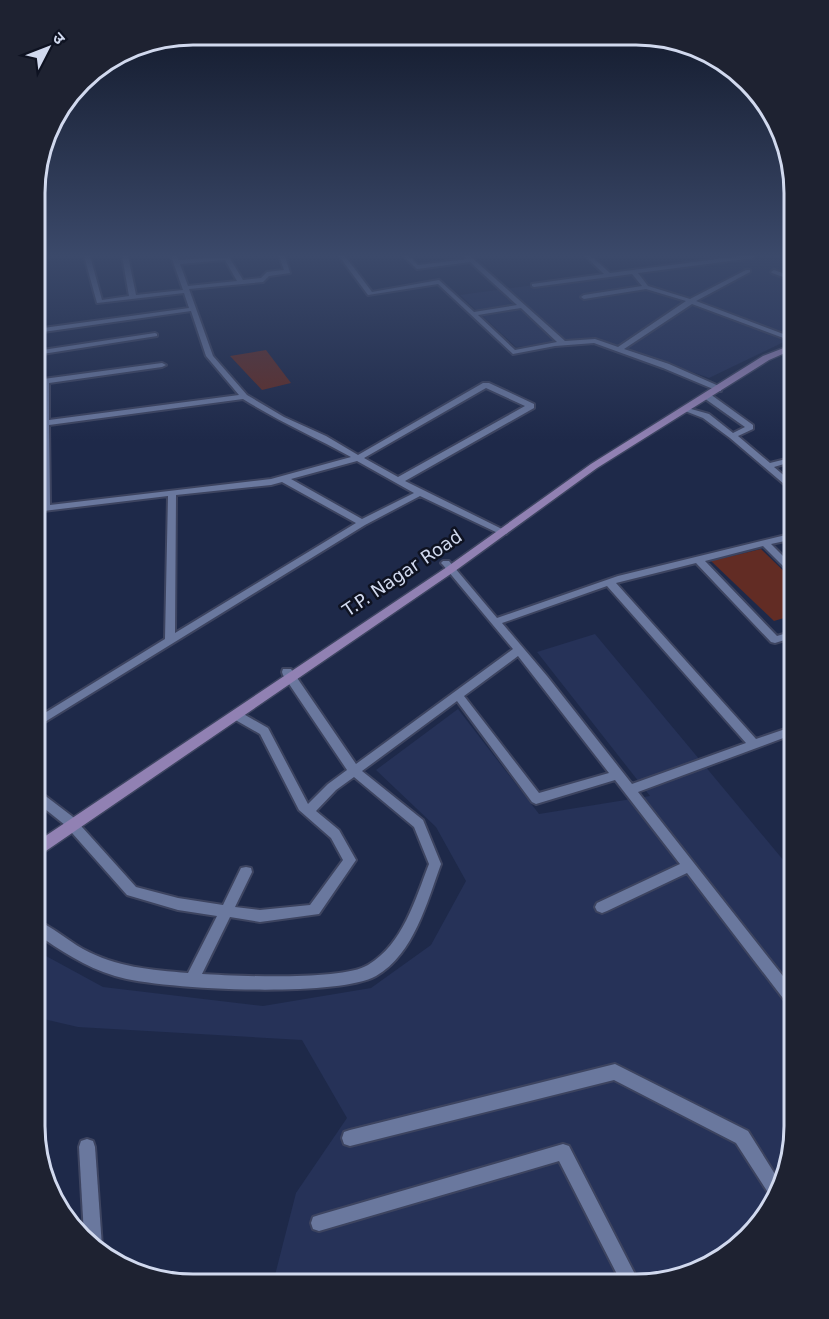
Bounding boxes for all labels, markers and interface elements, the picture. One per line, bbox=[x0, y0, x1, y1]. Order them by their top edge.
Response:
north arrow bbox=[18, 18, 78, 78]
text: उ bbox=[49, 28, 69, 49]
street label: T.P. Nagar Road bbox=[338, 525, 466, 621]

